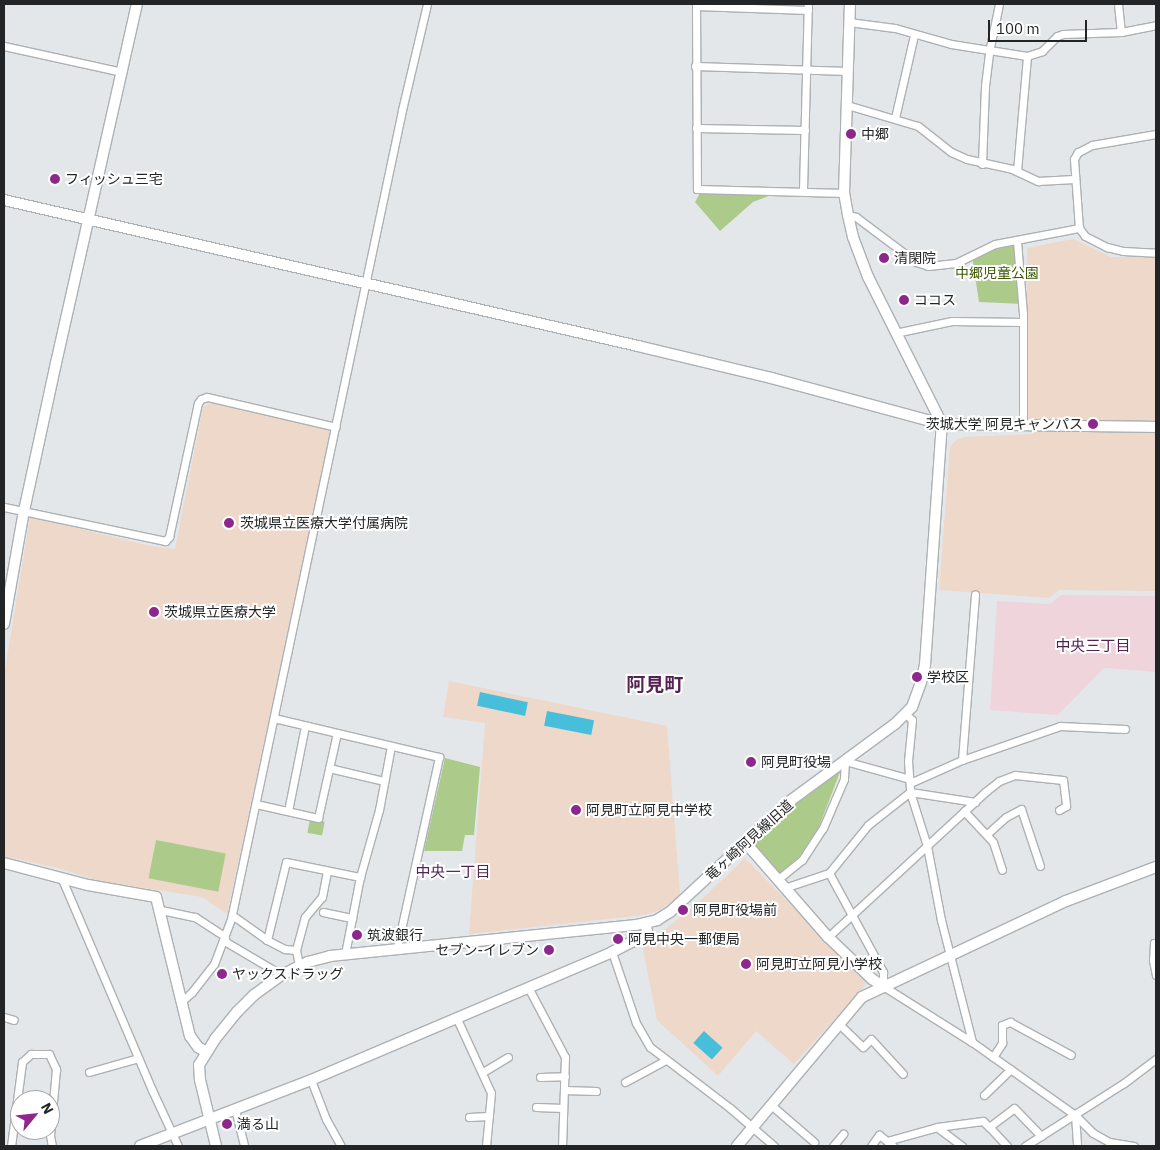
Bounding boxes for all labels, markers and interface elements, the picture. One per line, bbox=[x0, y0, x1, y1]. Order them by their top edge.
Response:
scale bar bbox=[990, 10, 1089, 42]
text: 100 m bbox=[996, 19, 1040, 38]
place label: 中郷 bbox=[861, 126, 889, 142]
marker: 中郷 bbox=[845, 128, 857, 140]
place label: フィッシュ三宅 bbox=[65, 171, 163, 187]
marker: フィッシュ三宅 bbox=[49, 173, 61, 185]
place label: 清閑院 bbox=[894, 250, 936, 266]
marker: 清閑院 bbox=[878, 252, 890, 264]
park label: 中郷児童公園 bbox=[955, 265, 1039, 281]
place label: ココス bbox=[914, 292, 956, 308]
marker: ココス bbox=[898, 294, 910, 306]
place label: 茨城大学 阿見キャンパス bbox=[926, 416, 1083, 432]
marker: 茨城大学 阿見キャンパス bbox=[1087, 418, 1099, 430]
place label: 茨城県立医療大学付属病院 bbox=[240, 515, 408, 531]
marker: 茨城県立医療大学付属病院 bbox=[222, 516, 236, 530]
place label: 茨城県立医療大学 bbox=[164, 604, 276, 620]
marker: 茨城県立医療大学 bbox=[148, 606, 160, 618]
district label: 中央三丁目 bbox=[1056, 637, 1130, 655]
place label: 学校区 bbox=[927, 669, 969, 685]
marker: 学校区 bbox=[911, 671, 923, 683]
district label: 阿見町 bbox=[627, 674, 683, 696]
place label: 阿見町役場 bbox=[761, 754, 831, 770]
marker: 阿見町役場 bbox=[745, 756, 757, 768]
street label: 竜ヶ崎阿見線旧道 bbox=[702, 796, 796, 884]
place label: 阿見町立阿見中学校 bbox=[586, 802, 712, 818]
marker: 阿見町立阿見中学校 bbox=[570, 804, 582, 816]
district label: 中央一丁目 bbox=[416, 863, 490, 881]
place label: 阿見町役場前 bbox=[693, 902, 777, 918]
marker: 阿見町役場前 bbox=[677, 904, 689, 916]
place label: 筑波銀行 bbox=[367, 927, 423, 943]
marker: 筑波銀行 bbox=[351, 929, 363, 941]
place label: 阿見中央一郵便局 bbox=[628, 931, 740, 947]
marker: 阿見中央一郵便局 bbox=[612, 933, 624, 945]
place label: セブン-イレブン bbox=[435, 942, 539, 958]
marker: セブン-イレブン bbox=[543, 944, 555, 956]
place label: 阿見町立阿見小学校 bbox=[756, 956, 882, 972]
marker: 阿見町立阿見小学校 bbox=[740, 958, 752, 970]
place label: ヤックスドラッグ bbox=[232, 966, 344, 982]
marker: ヤックスドラッグ bbox=[216, 968, 228, 980]
north arrow bbox=[10, 1090, 60, 1140]
text: N bbox=[37, 1100, 58, 1117]
place label: 満る山 bbox=[237, 1116, 279, 1132]
marker: 満る山 bbox=[221, 1118, 233, 1130]

